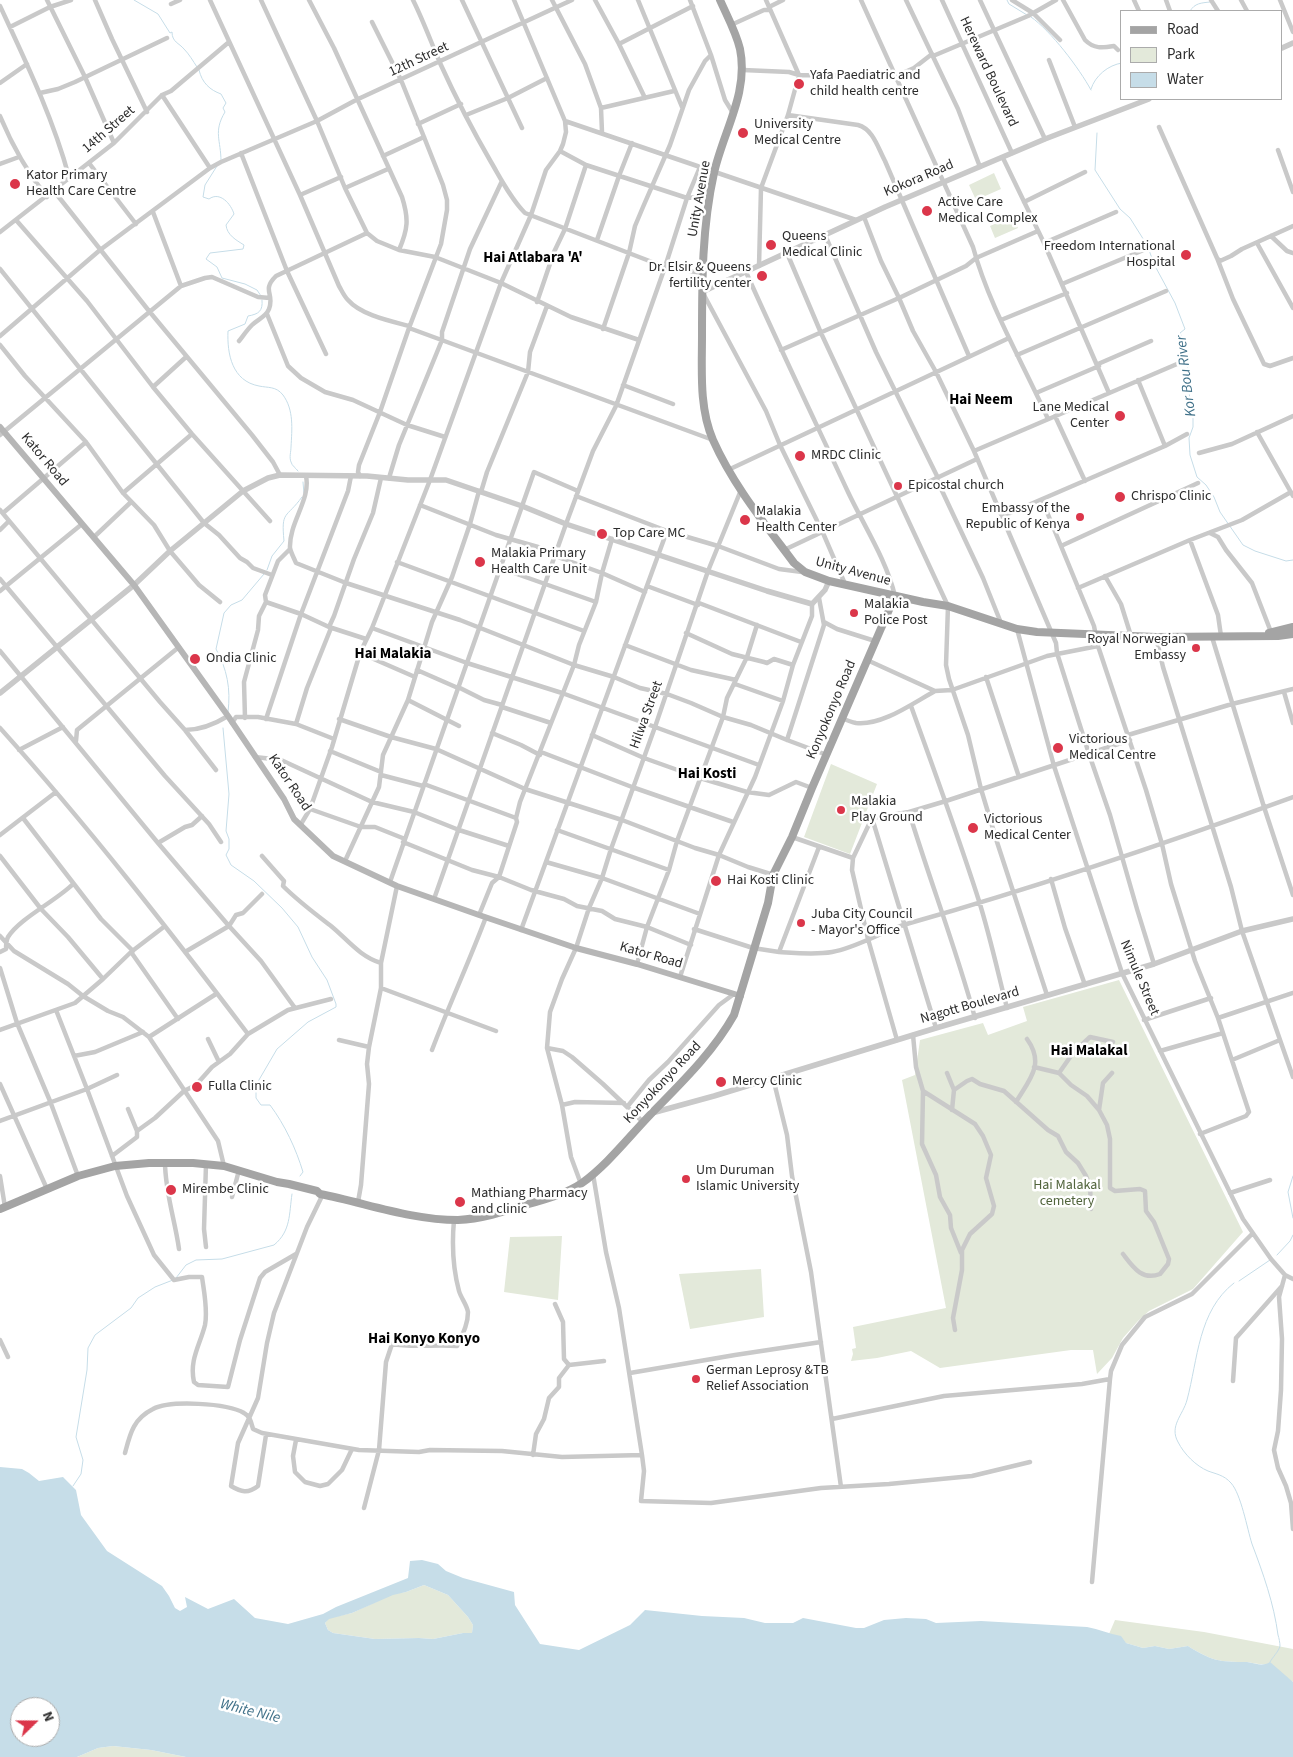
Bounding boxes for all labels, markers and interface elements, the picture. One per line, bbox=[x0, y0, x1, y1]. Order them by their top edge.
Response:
legend bbox=[1120, 10, 1283, 100]
street label: Hereward Boulevard bbox=[955, 14, 1021, 130]
text: Road bbox=[1167, 19, 1199, 40]
street label: 12th Street bbox=[386, 39, 452, 81]
text: Park bbox=[1167, 44, 1195, 65]
place label: Yafa Paediatric and child health centre bbox=[810, 68, 921, 100]
text: Water bbox=[1167, 69, 1203, 90]
marker: Yafa Paediatric and child health centre bbox=[792, 77, 806, 91]
street label: 14th Street bbox=[79, 103, 139, 157]
place label: University Medical Centre bbox=[754, 117, 841, 150]
marker: University Medical Centre bbox=[736, 126, 750, 140]
street label: Kokora Road bbox=[882, 157, 956, 201]
street label: Unity Avenue bbox=[685, 159, 715, 239]
place label: Kator Primary Health Care Centre bbox=[26, 168, 136, 200]
marker: Kator Primary Health Care Centre bbox=[8, 177, 22, 191]
place label: Active Care Medical Complex bbox=[938, 195, 1038, 228]
marker: Active Care Medical Complex bbox=[920, 204, 934, 218]
place label: Queens Medical Clinic bbox=[782, 229, 862, 262]
marker: Queens Medical Clinic bbox=[764, 238, 778, 252]
place label: Freedom International Hospital bbox=[1044, 239, 1175, 272]
marker: Freedom International Hospital bbox=[1179, 248, 1193, 262]
district label: Hai Atlabara 'A' bbox=[483, 250, 583, 268]
place label: Dr. Elsir & Queens fertility center bbox=[648, 260, 751, 292]
marker: Dr. Elsir & Queens fertility center bbox=[755, 269, 769, 283]
water label: Kor Bou River bbox=[1173, 334, 1201, 418]
district label: Hai Neem bbox=[949, 392, 1013, 410]
place label: Lane Medical Center bbox=[1033, 400, 1109, 432]
marker: Lane Medical Center bbox=[1113, 409, 1127, 423]
street label: Kator Road bbox=[17, 430, 71, 490]
place label: MRDC Clinic bbox=[811, 448, 881, 464]
marker: MRDC Clinic bbox=[793, 449, 807, 463]
place label: Epicostal church bbox=[908, 478, 1004, 494]
marker: Epicostal church bbox=[892, 480, 904, 492]
place label: Chrispo Clinic bbox=[1131, 489, 1211, 505]
marker: Chrispo Clinic bbox=[1113, 490, 1127, 504]
place label: Embassy of the Republic of Kenya bbox=[966, 501, 1070, 534]
place label: Malakia Health Center bbox=[756, 504, 837, 536]
marker: Embassy of the Republic of Kenya bbox=[1074, 511, 1086, 523]
marker: Malakia Health Center bbox=[738, 513, 752, 527]
place label: Top Care MC bbox=[613, 526, 685, 542]
marker: Top Care MC bbox=[595, 527, 609, 541]
place label: Malakia Primary Health Care Unit bbox=[491, 546, 587, 578]
street label: Unity Avenue bbox=[813, 554, 893, 590]
marker: Malakia Primary Health Care Unit bbox=[473, 555, 487, 569]
place label: Malakia Police Post bbox=[864, 597, 927, 630]
marker: Malakia Police Post bbox=[848, 607, 860, 619]
place label: Royal Norwegian Embassy bbox=[1087, 632, 1186, 664]
marker: Royal Norwegian Embassy bbox=[1190, 642, 1202, 654]
district label: Hai Malakia bbox=[355, 646, 431, 664]
place label: Ondia Clinic bbox=[206, 651, 277, 667]
marker: Ondia Clinic bbox=[188, 652, 202, 666]
street label: Konyokonyo Road bbox=[804, 658, 860, 762]
street label: Hilwa Street bbox=[627, 679, 667, 751]
place label: Victorious Medical Centre bbox=[1069, 732, 1156, 764]
marker: Victorious Medical Centre bbox=[1051, 741, 1065, 755]
street label: Kator Road bbox=[264, 751, 314, 815]
district label: Hai Kosti bbox=[678, 766, 736, 784]
place label: Malakia Play Ground bbox=[851, 794, 923, 826]
marker: Malakia Play Ground bbox=[835, 804, 847, 816]
place label: Victorious Medical Center bbox=[984, 812, 1071, 844]
marker: Victorious Medical Center bbox=[966, 821, 980, 835]
place label: Hai Kosti Clinic bbox=[727, 873, 814, 889]
marker: Hai Kosti Clinic bbox=[709, 874, 723, 888]
place label: Juba City Council - Mayor's Office bbox=[811, 907, 912, 940]
marker: Juba City Council - Mayor's Office bbox=[795, 917, 807, 929]
street label: Nimule Street bbox=[1116, 938, 1162, 1018]
street label: Kator Road bbox=[618, 939, 684, 973]
street label: Nagott Boulevard bbox=[919, 984, 1021, 1028]
street label: Konyokonyo Road bbox=[621, 1038, 705, 1128]
district label: Hai Malakal bbox=[1051, 1043, 1127, 1061]
place label: Mercy Clinic bbox=[732, 1074, 802, 1090]
marker: Mercy Clinic bbox=[714, 1075, 728, 1089]
place label: Fulla Clinic bbox=[208, 1079, 272, 1095]
marker: Fulla Clinic bbox=[190, 1080, 204, 1094]
place label: Um Duruman Islamic University bbox=[696, 1163, 799, 1196]
marker: Um Duruman Islamic University bbox=[680, 1173, 692, 1185]
park label: Hai Malakal cemetery bbox=[1033, 1178, 1101, 1210]
place label: Mirembe Clinic bbox=[182, 1182, 269, 1198]
marker: Mirembe Clinic bbox=[164, 1183, 178, 1197]
place label: Mathiang Pharmacy and clinic bbox=[471, 1186, 588, 1218]
marker: Mathiang Pharmacy and clinic bbox=[453, 1195, 467, 1209]
district label: Hai Konyo Konyo bbox=[368, 1331, 480, 1349]
place label: German Leprosy &TB Relief Association bbox=[706, 1363, 829, 1395]
marker: German Leprosy &TB Relief Association bbox=[690, 1373, 702, 1385]
water label: White Nile bbox=[218, 1696, 282, 1728]
north arrow bbox=[10, 1697, 60, 1747]
text: N bbox=[37, 1709, 59, 1725]

